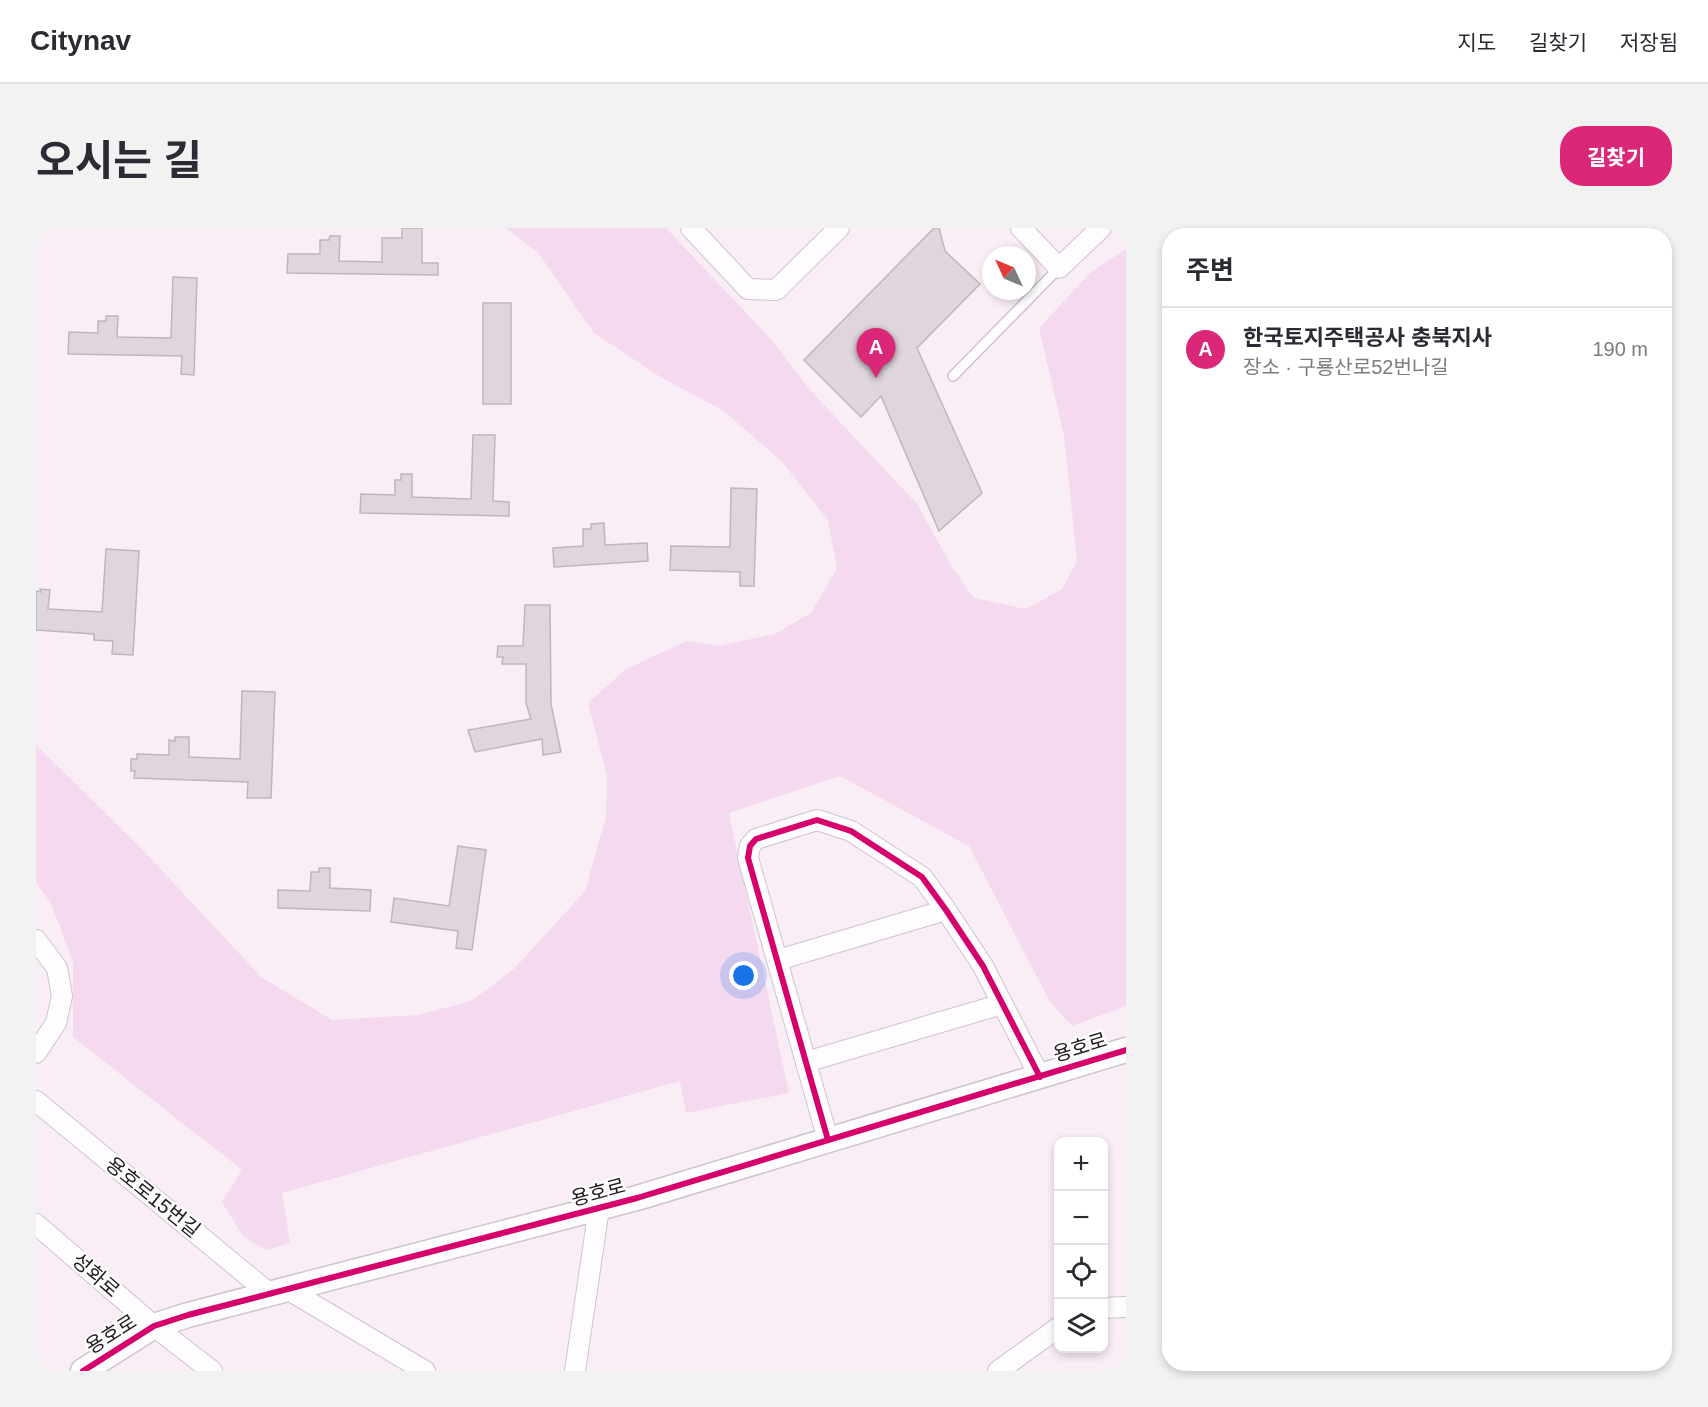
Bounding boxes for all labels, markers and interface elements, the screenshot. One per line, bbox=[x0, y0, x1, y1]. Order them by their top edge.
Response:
text: Citynav bbox=[30, 25, 131, 56]
text: 지도 bbox=[1457, 31, 1496, 54]
text: 길찾기 bbox=[1529, 31, 1587, 54]
text: 저장됨 bbox=[1620, 31, 1678, 54]
button: 길찾기 bbox=[1560, 126, 1672, 186]
text: 오시는 길 bbox=[36, 137, 202, 184]
north arrow bbox=[982, 246, 1036, 300]
text: 주변 bbox=[1186, 255, 1234, 285]
text: 한국토지주택공사 충북지사 bbox=[1243, 325, 1492, 350]
pin: A bbox=[856, 328, 896, 378]
text: A bbox=[1198, 338, 1213, 360]
text: 190 m bbox=[1592, 338, 1648, 360]
text: 장소 · 구룡산로52번나길 bbox=[1243, 356, 1449, 378]
your location bbox=[729, 961, 758, 990]
street label: 용호로 bbox=[1050, 1028, 1110, 1066]
map controls bbox=[1054, 1137, 1108, 1353]
button: + bbox=[1054, 1137, 1108, 1191]
street label: 용호로15번길 bbox=[102, 1153, 204, 1241]
street label: 용호로 bbox=[568, 1174, 628, 1210]
button: − bbox=[1054, 1191, 1108, 1245]
button: locate bbox=[1054, 1245, 1108, 1299]
street label: 성화로 bbox=[68, 1249, 124, 1301]
button: layers bbox=[1054, 1299, 1108, 1353]
street label: 용호로 bbox=[82, 1310, 140, 1358]

